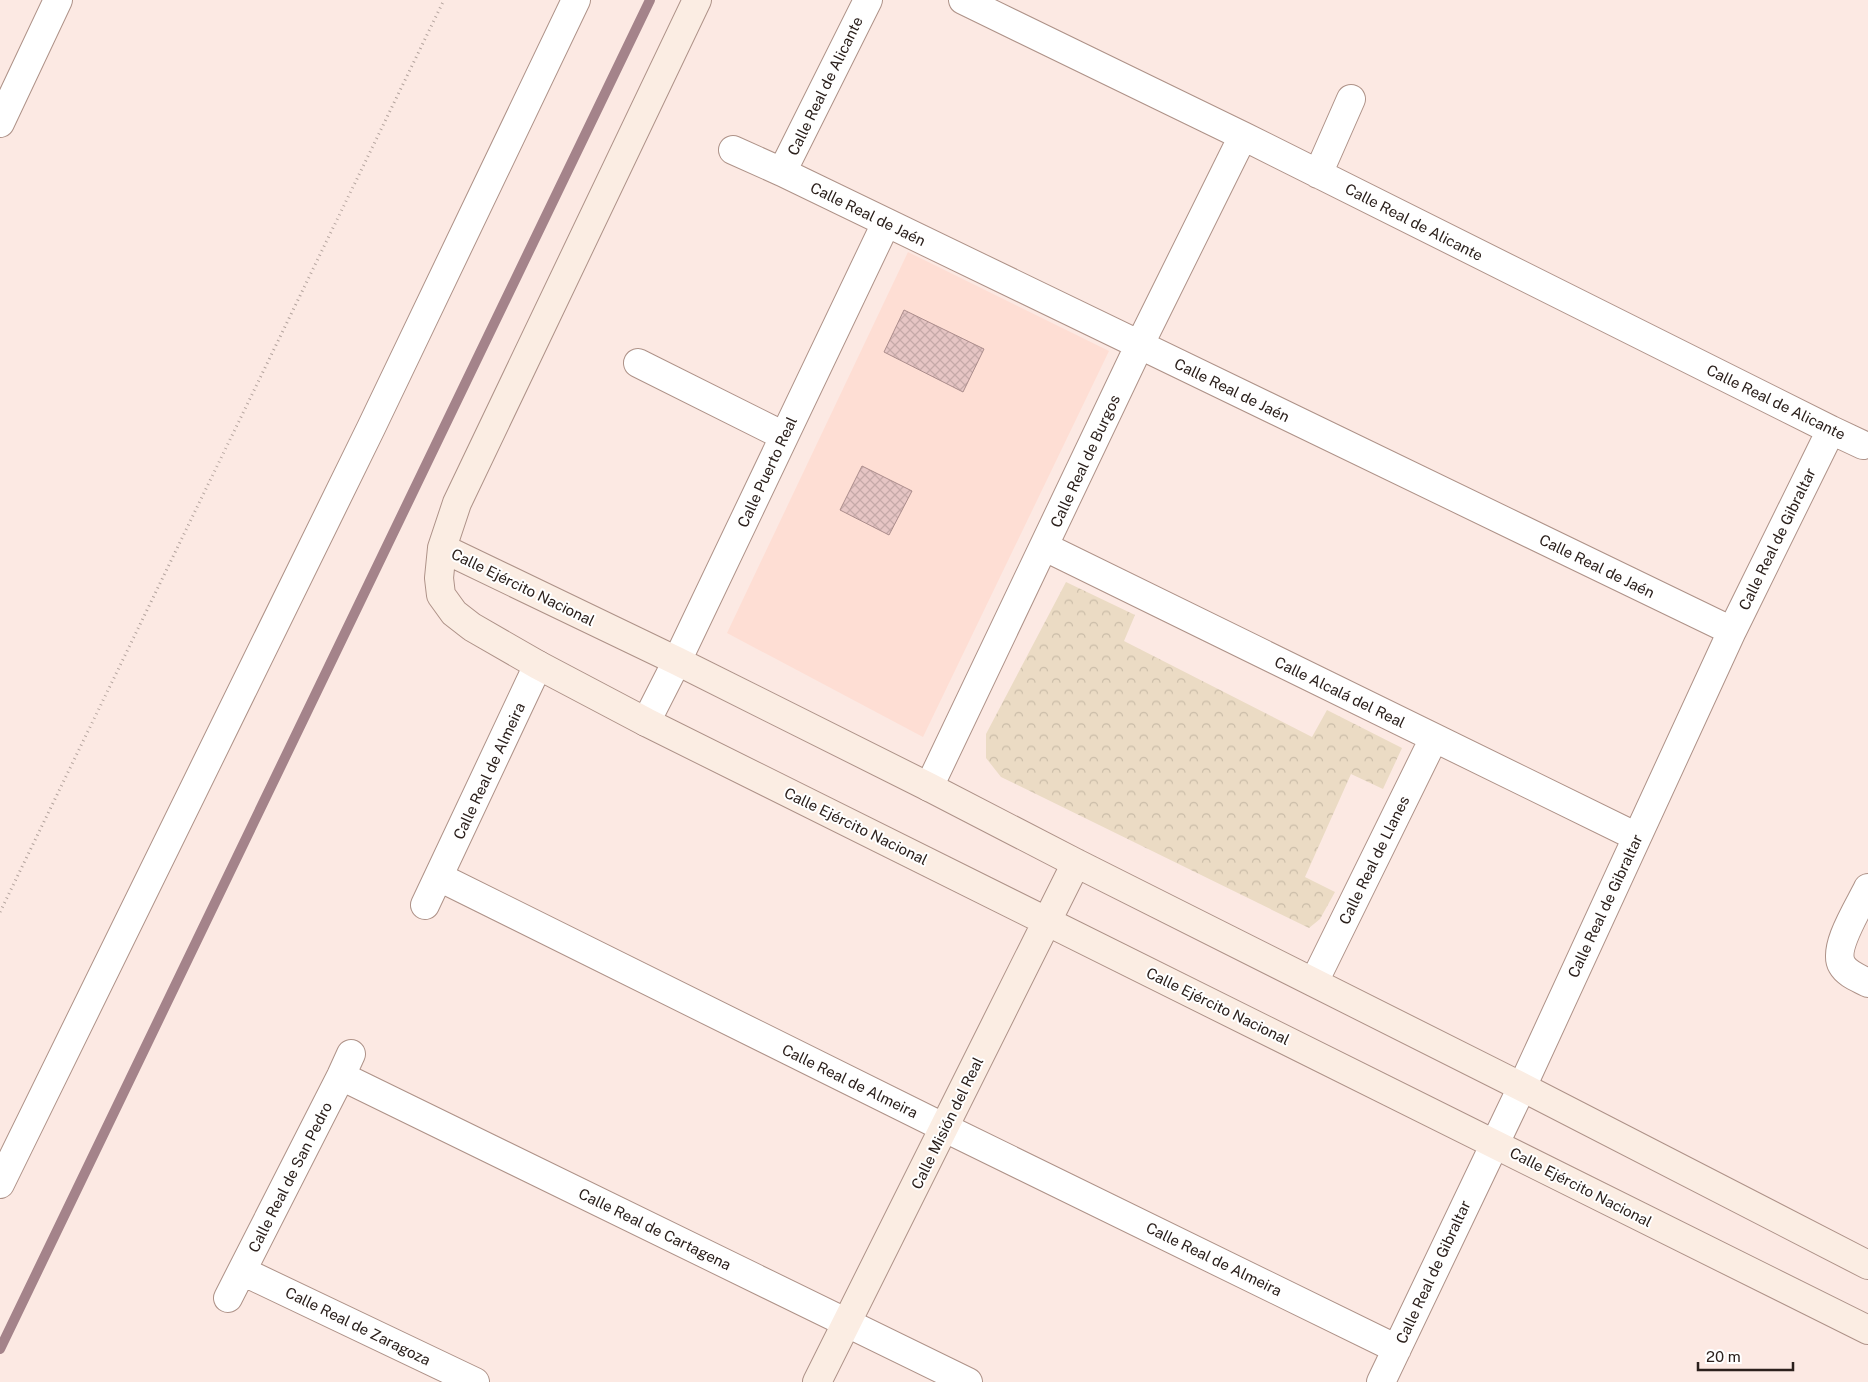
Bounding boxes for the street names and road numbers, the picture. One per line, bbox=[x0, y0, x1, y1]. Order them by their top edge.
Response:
street label: Calle Real de Alicante bbox=[784, 14, 866, 158]
street label: Calle Real de Jaén bbox=[808, 179, 928, 249]
street label: Calle Real de Alicante bbox=[1342, 180, 1486, 264]
street label: Calle Real de Jaén bbox=[1172, 355, 1292, 425]
street label: Calle Real de Alicante bbox=[1704, 361, 1848, 443]
street label: Calle Real de Burgos bbox=[1047, 392, 1123, 530]
street label: Calle Puerto Real bbox=[734, 414, 800, 530]
street label: Calle Real de Gibraltar bbox=[1735, 465, 1819, 613]
street label: Calle Real de Jaén bbox=[1537, 531, 1657, 601]
street label: Calle Ejército Nacional bbox=[449, 545, 597, 629]
street label: Calle Alcalá del Real bbox=[1272, 653, 1408, 731]
street label: Calle Real de Almeira bbox=[450, 700, 528, 842]
street label: Calle Ejército Nacional bbox=[782, 784, 930, 868]
street label: Calle Real de Llanes bbox=[1336, 793, 1412, 927]
street label: Calle Real de Gibraltar bbox=[1564, 832, 1646, 980]
street label: Calle Ejército Nacional bbox=[1144, 964, 1292, 1048]
street label: Calle Real de Almeira bbox=[779, 1041, 921, 1121]
street label: Calle Misión del Real bbox=[908, 1054, 986, 1192]
street label: Calle Real de San Pedro bbox=[245, 1099, 335, 1255]
street label: Calle Ejército Nacional bbox=[1507, 1144, 1655, 1230]
street label: Calle Real de Cartagena bbox=[576, 1185, 734, 1273]
street label: Calle Real de Gibraltar bbox=[1392, 1198, 1474, 1346]
street label: Calle Real de Almeira bbox=[1143, 1219, 1285, 1299]
street label: Calle Real de Zaragoza bbox=[283, 1283, 433, 1369]

